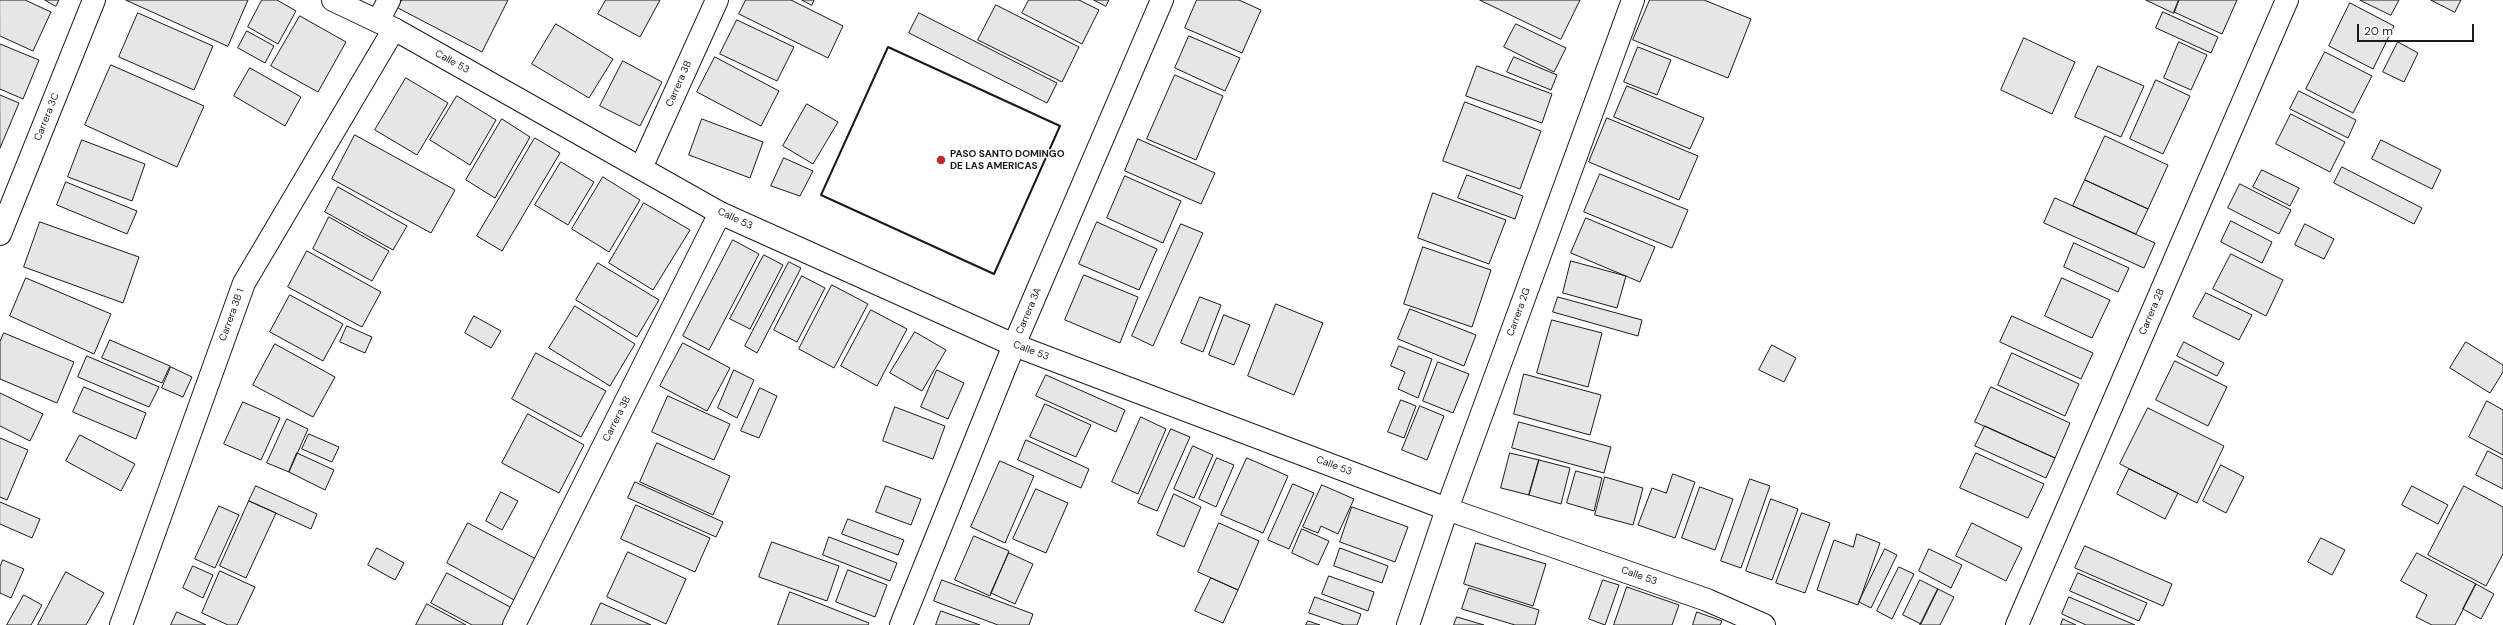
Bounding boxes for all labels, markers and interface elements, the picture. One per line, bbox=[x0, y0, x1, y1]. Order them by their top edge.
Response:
scale bar bbox=[2359, 16, 2476, 42]
text: 20 m bbox=[2364, 23, 2393, 39]
street label: Calle 53 bbox=[433, 48, 471, 76]
street label: Carrera 3B bbox=[664, 59, 694, 109]
street label: Carrera 3C bbox=[32, 91, 62, 143]
place label: PASO SANTO DOMINGO DE LAS AMERICAS bbox=[950, 148, 1064, 172]
marker: PASO SANTO DOMINGO DE LAS AMERICAS bbox=[935, 154, 947, 166]
street label: Calle 53 bbox=[716, 206, 754, 232]
street label: Carrera 3A bbox=[1014, 286, 1044, 336]
street label: Carrera 2G bbox=[1505, 286, 1533, 338]
street label: Carrera 3B 1 bbox=[217, 287, 247, 343]
street label: Carrera 2B bbox=[2137, 287, 2167, 337]
street label: Calle 53 bbox=[1011, 339, 1051, 363]
street label: Carrera 3B bbox=[600, 394, 634, 444]
street label: Calle 53 bbox=[1314, 454, 1354, 478]
street label: Calle 53 bbox=[1619, 564, 1659, 588]

